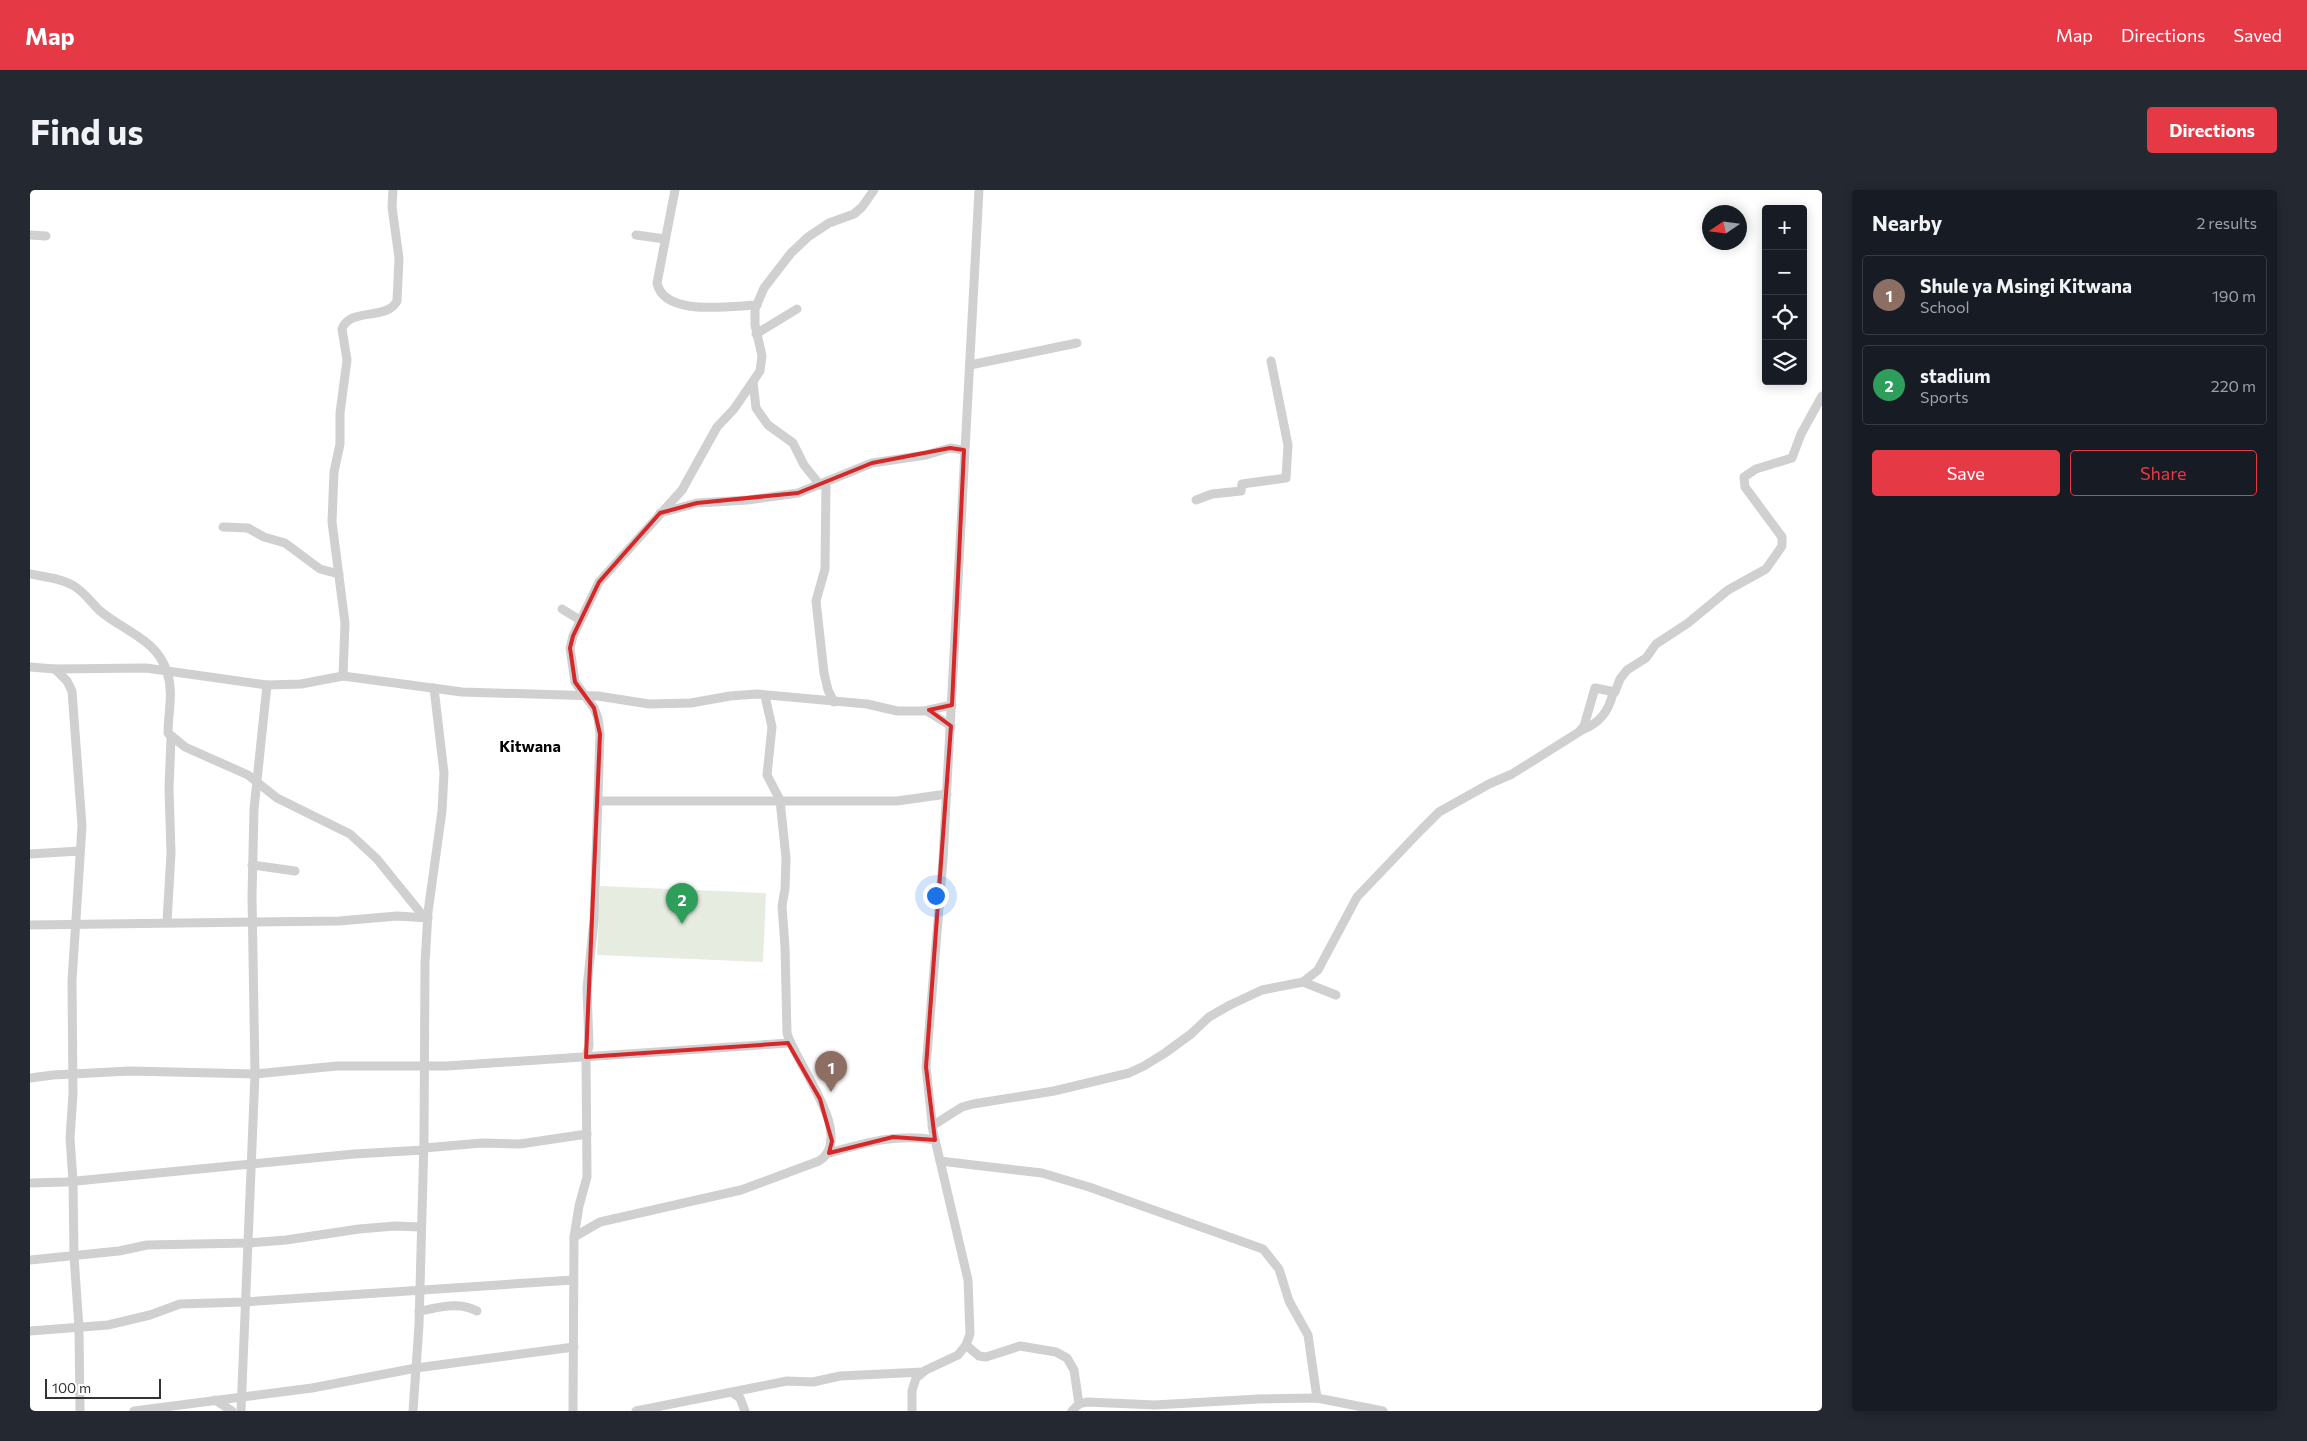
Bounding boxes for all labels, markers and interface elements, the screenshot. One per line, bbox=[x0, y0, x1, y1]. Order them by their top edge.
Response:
text: Map bbox=[25, 21, 75, 50]
text: Map bbox=[2056, 24, 2093, 46]
text: Directions bbox=[2121, 24, 2205, 46]
text: Saved bbox=[2233, 24, 2282, 46]
button: Directions bbox=[2147, 107, 2277, 153]
text: Find us bbox=[30, 109, 144, 152]
north arrow bbox=[1702, 205, 1747, 250]
map controls bbox=[1762, 205, 1807, 385]
button: + bbox=[1762, 205, 1807, 250]
text: Nearby bbox=[1872, 210, 1942, 235]
text: 2 results bbox=[2196, 213, 2257, 232]
button: − bbox=[1762, 250, 1807, 295]
text: Shule ya Msingi Kitwana bbox=[1920, 274, 2132, 297]
text: 1 bbox=[1885, 286, 1893, 305]
text: 190 m bbox=[2212, 286, 2256, 305]
button: locate bbox=[1762, 295, 1807, 340]
text: School bbox=[1920, 297, 1970, 316]
button: layers bbox=[1762, 340, 1807, 385]
text: stadium bbox=[1920, 364, 1991, 387]
text: 2 bbox=[1884, 376, 1894, 395]
text: 220 m bbox=[2211, 376, 2256, 395]
text: Sports bbox=[1920, 387, 1969, 406]
button: Save bbox=[1872, 450, 2060, 496]
button: Share bbox=[2070, 450, 2257, 496]
district label: Kitwana bbox=[499, 736, 561, 755]
pin: 2 bbox=[666, 883, 698, 924]
your location bbox=[923, 883, 949, 909]
pin: 1 bbox=[815, 1051, 847, 1092]
scale bar bbox=[45, 1376, 161, 1399]
text: 100 m bbox=[52, 1379, 91, 1396]

